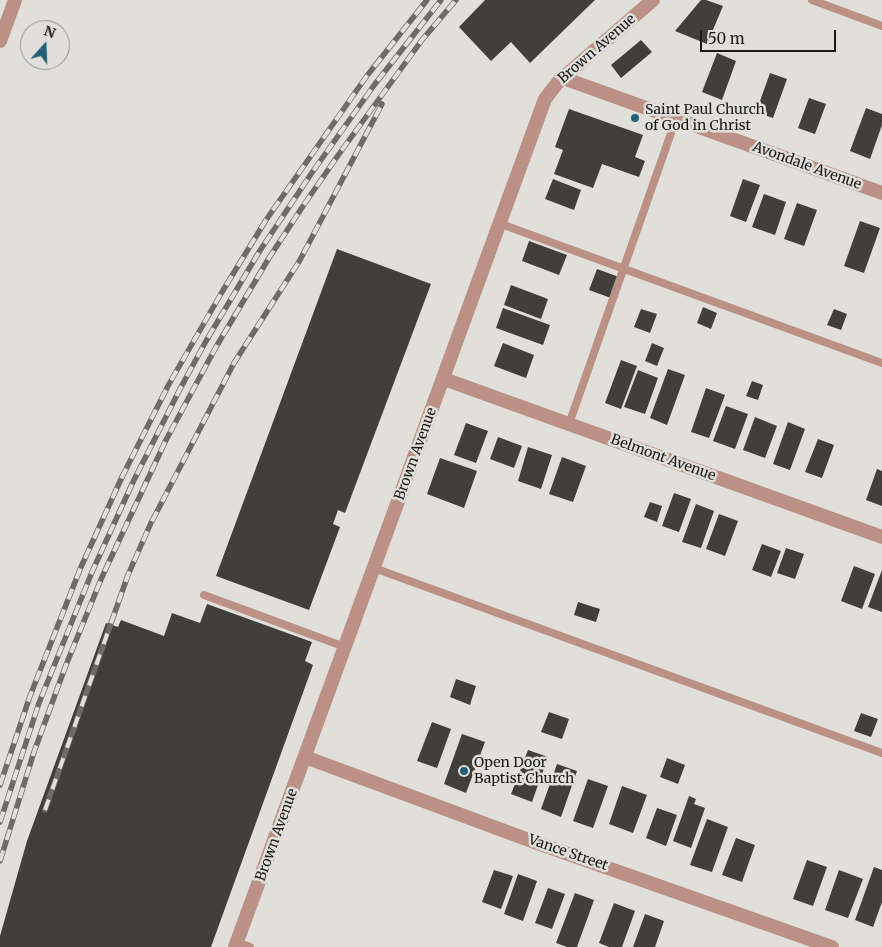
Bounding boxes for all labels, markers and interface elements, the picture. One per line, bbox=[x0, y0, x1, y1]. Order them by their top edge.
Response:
street label: Brown Avenue bbox=[555, 11, 639, 87]
north arrow bbox=[20, 20, 70, 70]
scale bar bbox=[702, 20, 838, 52]
text: N bbox=[42, 21, 58, 42]
text: 50 m bbox=[708, 29, 745, 48]
place label: Saint Paul Church of God in Christ bbox=[645, 102, 765, 134]
marker: Saint Paul Church of God in Christ bbox=[629, 112, 641, 124]
street label: Avondale Avenue bbox=[750, 139, 864, 193]
street label: Brown Avenue bbox=[391, 405, 441, 503]
street label: Belmont Avenue bbox=[608, 431, 718, 485]
place label: Open Door Baptist Church bbox=[474, 755, 574, 788]
marker: Open Door Baptist Church bbox=[458, 765, 470, 777]
street label: Brown Avenue bbox=[252, 786, 302, 884]
street label: Vance Street bbox=[526, 832, 610, 874]

